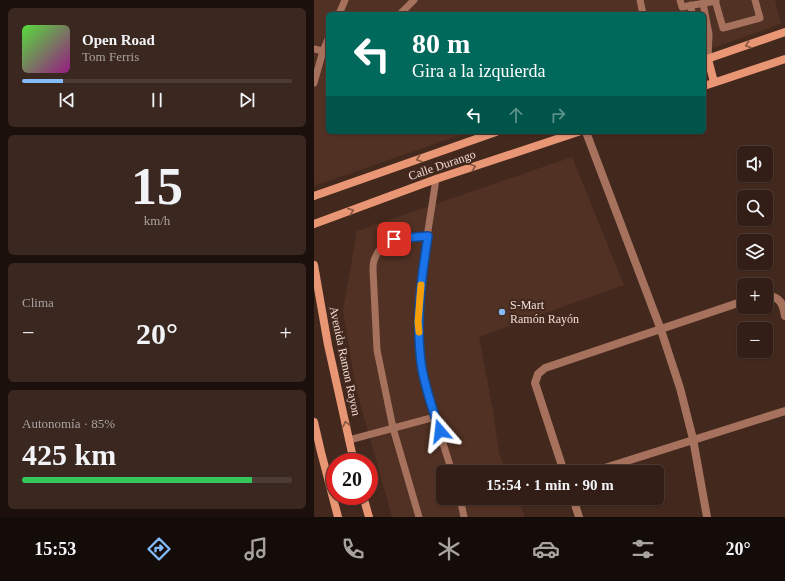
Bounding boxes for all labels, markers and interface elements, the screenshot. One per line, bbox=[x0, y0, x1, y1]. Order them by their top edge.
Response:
icon: left bbox=[346, 28, 398, 80]
text: 80 m bbox=[412, 28, 470, 59]
text: Open Road bbox=[82, 32, 155, 48]
one-way arrow bbox=[745, 40, 752, 48]
text: Tom Ferris bbox=[82, 49, 139, 64]
text: Gira a la izquierda bbox=[412, 61, 545, 81]
icon: previous bbox=[56, 89, 78, 111]
icon: pause bbox=[146, 89, 168, 111]
icon: next bbox=[236, 89, 258, 111]
icon: left bbox=[463, 104, 485, 126]
icon: ahead bbox=[505, 104, 527, 126]
icon: right bbox=[547, 104, 569, 126]
map controls bbox=[737, 146, 773, 358]
button: sound bbox=[737, 146, 773, 182]
street label: Calle Durango bbox=[406, 147, 478, 183]
one-way arrow bbox=[416, 154, 423, 163]
text: 15 bbox=[131, 158, 183, 215]
one-way arrow bbox=[469, 163, 476, 172]
button: search bbox=[737, 190, 773, 226]
one-way arrow bbox=[347, 207, 354, 215]
text: km/h bbox=[144, 213, 170, 228]
pin bbox=[377, 222, 411, 256]
icon: arrive bbox=[383, 228, 405, 250]
button: layers bbox=[737, 234, 773, 270]
button: + bbox=[737, 278, 773, 314]
text: Clima bbox=[22, 295, 54, 310]
place label: S-Mart Ramón Rayón bbox=[510, 298, 579, 326]
street label: Avenida Ramon Rayon bbox=[327, 305, 363, 417]
marker: S-Mart Ramón Rayón bbox=[497, 307, 507, 317]
text: 20° bbox=[136, 317, 178, 350]
text: − bbox=[22, 320, 34, 345]
text: + bbox=[280, 320, 292, 345]
button: − bbox=[737, 322, 773, 358]
position arrow bbox=[419, 410, 461, 452]
text: Autonomía · 85% bbox=[22, 416, 115, 431]
one-way arrow bbox=[342, 421, 350, 427]
text: 425 km bbox=[22, 438, 116, 471]
speed limit sign: 20 bbox=[326, 453, 378, 505]
text: 15:54 · 1 min · 90 m bbox=[486, 477, 614, 493]
icon: directions bbox=[145, 535, 173, 563]
icon: music bbox=[242, 535, 270, 563]
icon: phone bbox=[339, 535, 367, 563]
icon: climate bbox=[435, 535, 463, 563]
icon: car bbox=[532, 535, 560, 563]
icon: filters bbox=[629, 535, 657, 563]
text: 15:53 bbox=[34, 539, 76, 559]
text: 20° bbox=[725, 539, 751, 559]

